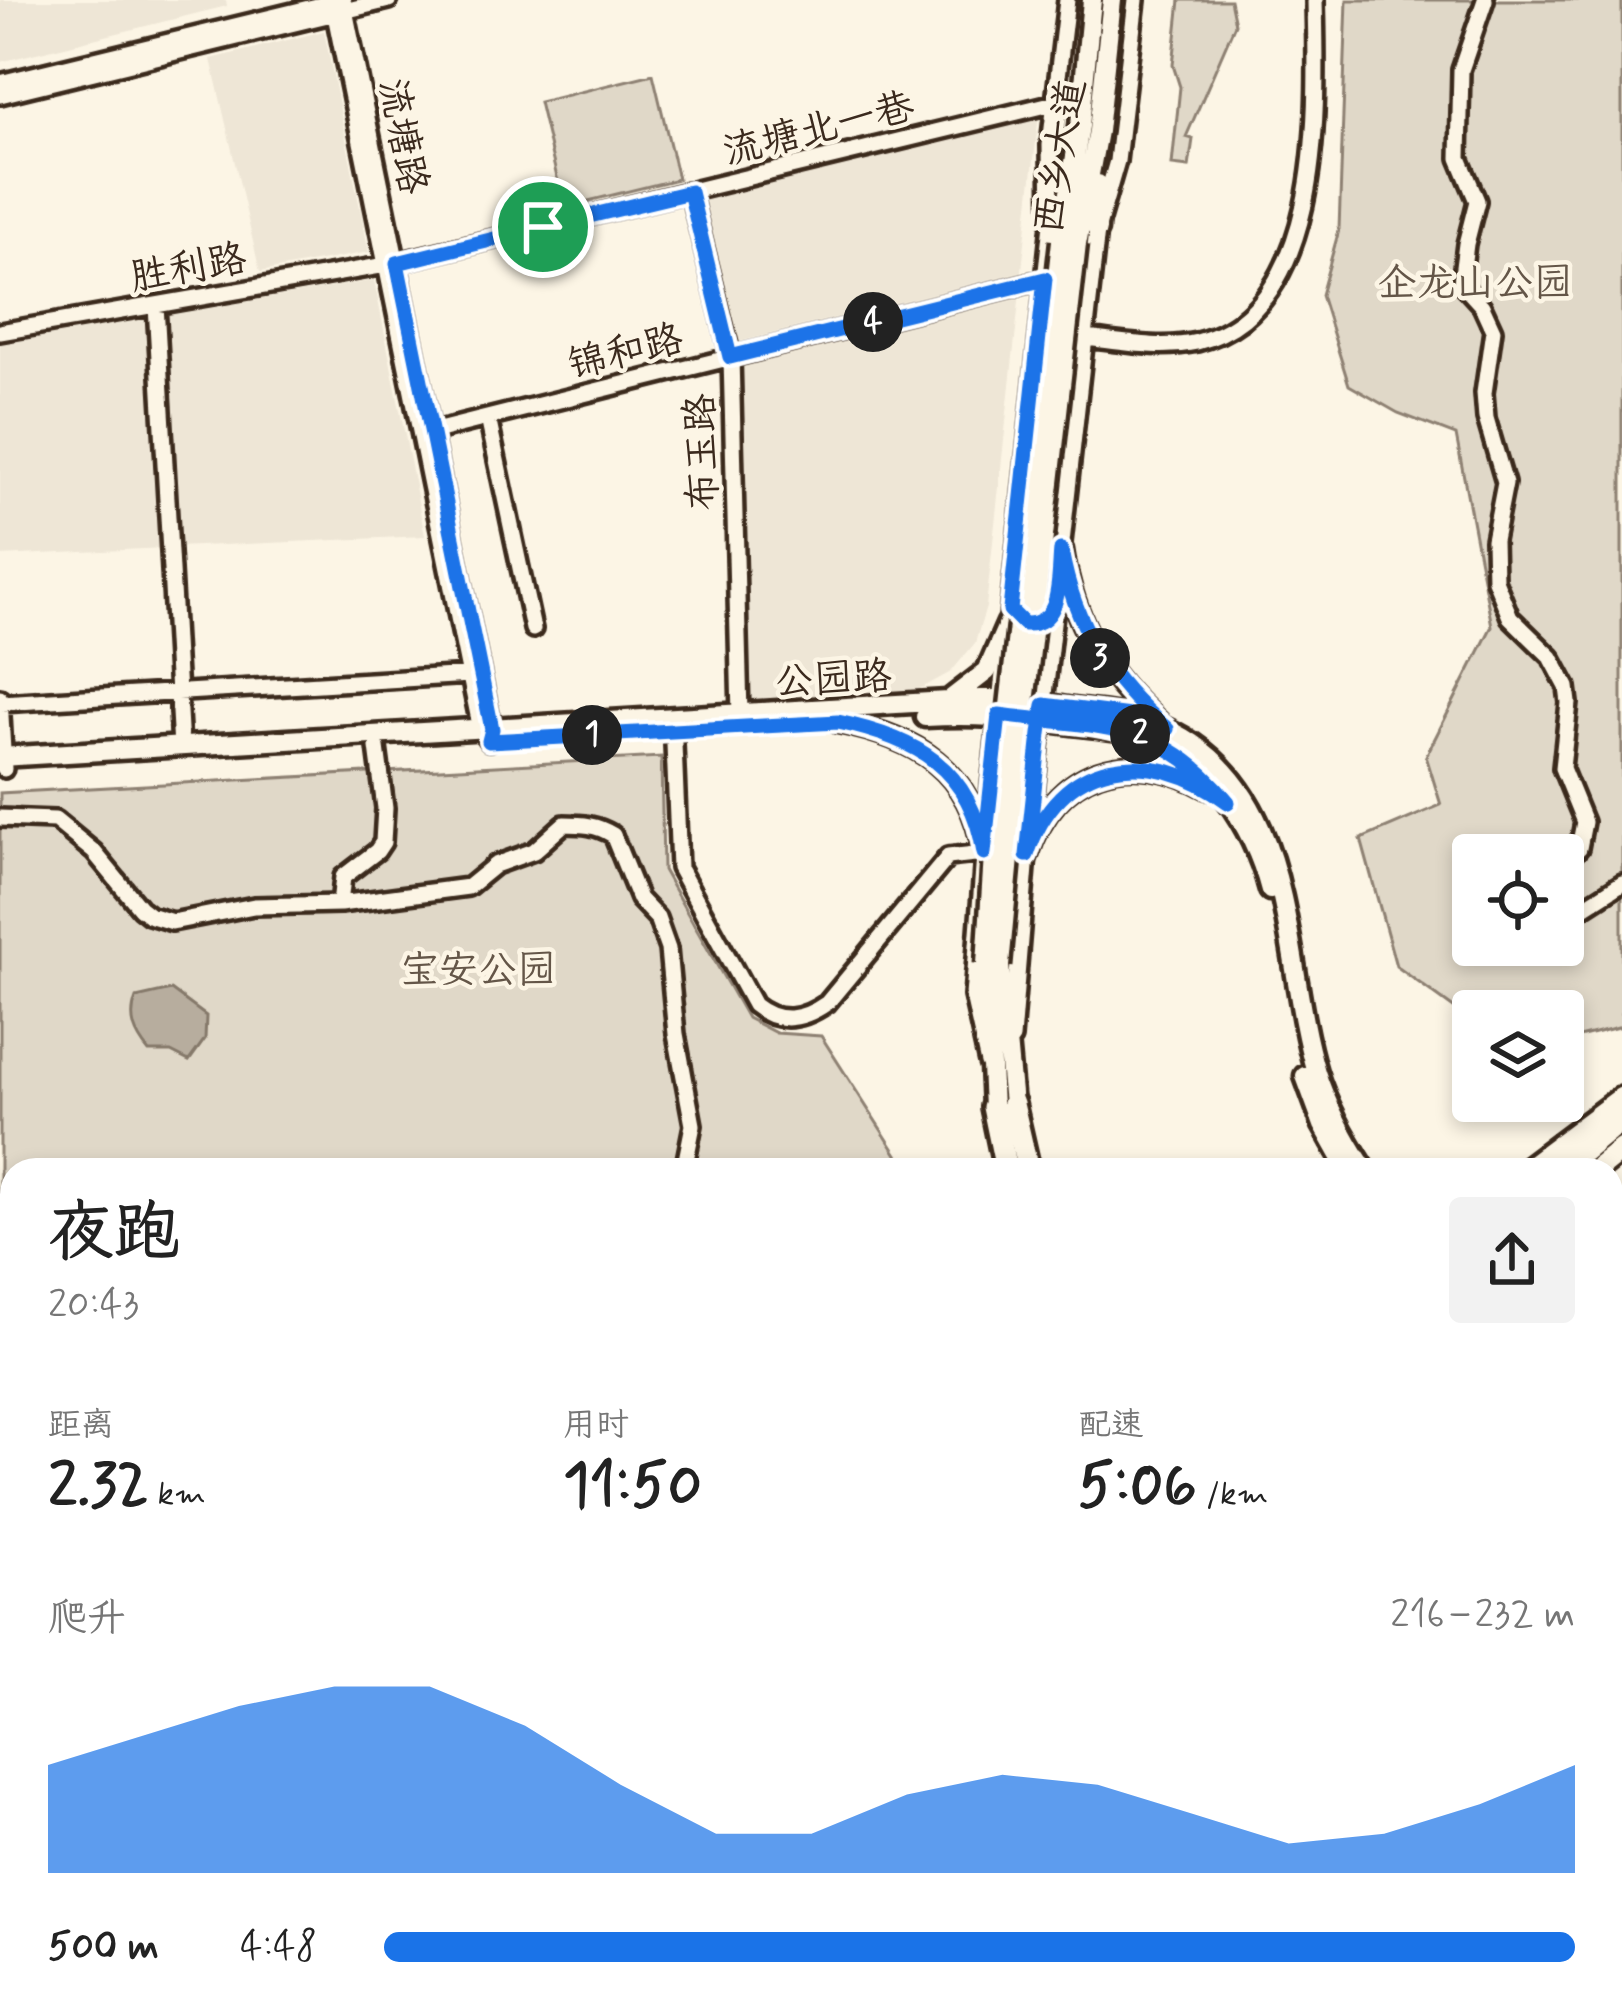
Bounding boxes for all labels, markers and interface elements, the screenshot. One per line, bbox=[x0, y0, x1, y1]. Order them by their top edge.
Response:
street label: 流塘路 bbox=[365, 74, 438, 199]
street label: 西乡大道 bbox=[1024, 76, 1099, 238]
street label: 流塘北一巷 bbox=[718, 82, 920, 179]
pin bbox=[492, 176, 594, 278]
icon: arrive bbox=[510, 194, 576, 260]
street label: 胜利路 bbox=[127, 234, 251, 305]
park label: 企龙山公园 bbox=[1377, 259, 1573, 310]
pin: 4 bbox=[843, 292, 903, 352]
text: 4 bbox=[863, 300, 883, 344]
street label: 锦和路 bbox=[563, 314, 689, 392]
street label: 布玉路 bbox=[676, 393, 731, 511]
pin: 3 bbox=[1070, 628, 1130, 688]
text: 3 bbox=[1093, 636, 1107, 680]
street label: 公园路 bbox=[773, 652, 893, 709]
pin: 2 bbox=[1110, 704, 1170, 764]
pin: 1 bbox=[562, 705, 622, 765]
text: 2 bbox=[1132, 712, 1148, 756]
text: 1 bbox=[585, 713, 599, 757]
map controls bbox=[1452, 834, 1584, 1122]
button: locate bbox=[1452, 834, 1584, 966]
park label: 宝安公园 bbox=[400, 946, 556, 997]
button: layers bbox=[1452, 990, 1584, 1122]
text: 夜跑 bbox=[48, 1192, 180, 1278]
button: share bbox=[1449, 1197, 1575, 1323]
text: 20:43 bbox=[48, 1280, 139, 1331]
text: 距离 bbox=[48, 1404, 114, 1448]
text: 用时 bbox=[563, 1404, 629, 1448]
text: 配速 bbox=[1078, 1404, 1144, 1448]
text: 2.32 bbox=[48, 1448, 149, 1527]
text: 11:50 bbox=[563, 1448, 702, 1527]
text: 5:06 bbox=[1078, 1448, 1197, 1527]
text: km bbox=[149, 1473, 206, 1517]
text: /km bbox=[1197, 1473, 1268, 1517]
text: 216–232 m bbox=[1390, 1590, 1575, 1641]
text: 爬升 bbox=[48, 1594, 126, 1645]
text: 500 m bbox=[48, 1922, 159, 1973]
text: 4:48 bbox=[240, 1922, 317, 1973]

